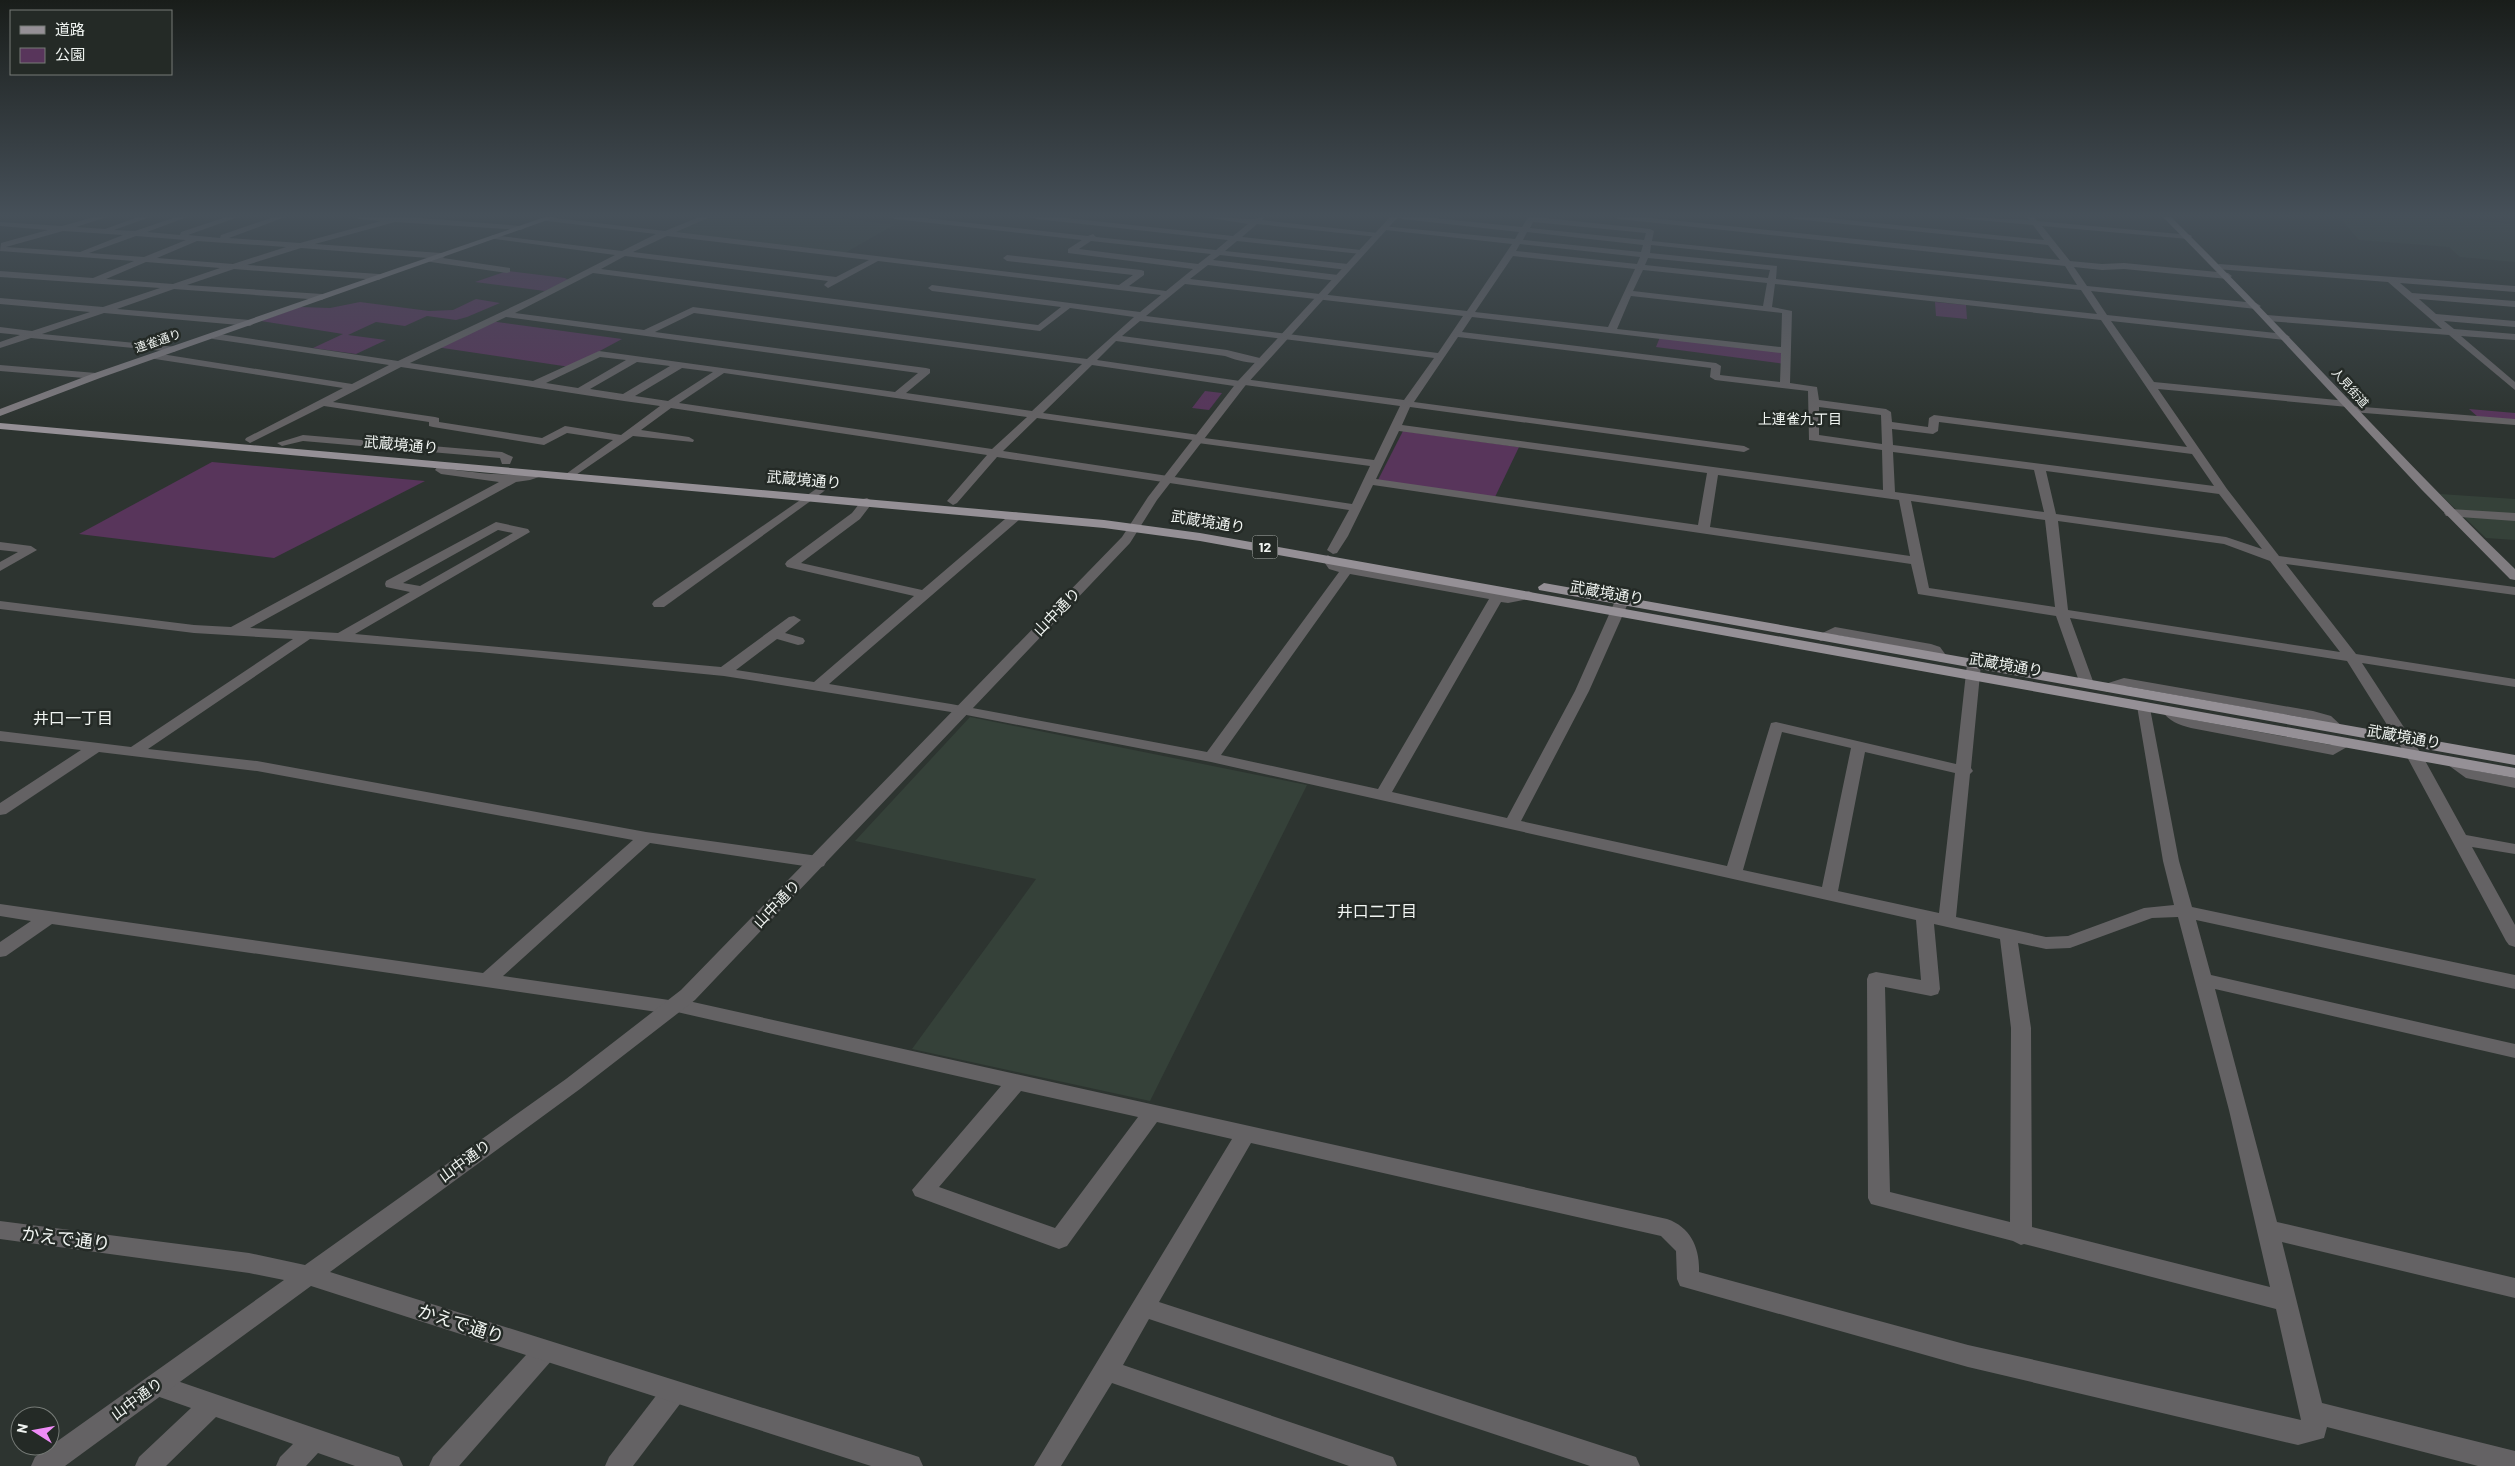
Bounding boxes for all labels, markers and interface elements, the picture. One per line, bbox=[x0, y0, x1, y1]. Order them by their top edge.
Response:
legend bbox=[10, 10, 172, 75]
text: 道路 bbox=[55, 20, 85, 38]
text: 公園 bbox=[55, 45, 85, 63]
street label: 連雀通り bbox=[133, 326, 183, 354]
street label: 人見街道 bbox=[2329, 365, 2372, 410]
district label: 上連雀九丁目 bbox=[1758, 410, 1842, 427]
street label: 武蔵境通り bbox=[363, 432, 439, 456]
street label: 武蔵境通り bbox=[766, 467, 842, 491]
street label: 武蔵境通り bbox=[1170, 506, 1247, 536]
road number: 12 bbox=[1252, 536, 1278, 558]
street label: 武蔵境通り bbox=[1569, 577, 1646, 607]
street label: 山中通り bbox=[1029, 583, 1084, 639]
street label: 武蔵境通り bbox=[1968, 649, 2045, 679]
district label: 井口一丁目 bbox=[33, 708, 113, 727]
street label: 武蔵境通り bbox=[2366, 721, 2443, 751]
street label: 山中通り bbox=[749, 875, 804, 931]
district label: 井口二丁目 bbox=[1337, 901, 1417, 920]
street label: 山中通り bbox=[435, 1135, 494, 1185]
street label: かえで通り bbox=[20, 1222, 112, 1254]
street label: かえで通り bbox=[415, 1299, 507, 1347]
street label: 山中通り bbox=[107, 1373, 166, 1423]
north arrow bbox=[10, 1406, 60, 1456]
text: N bbox=[13, 1422, 31, 1435]

